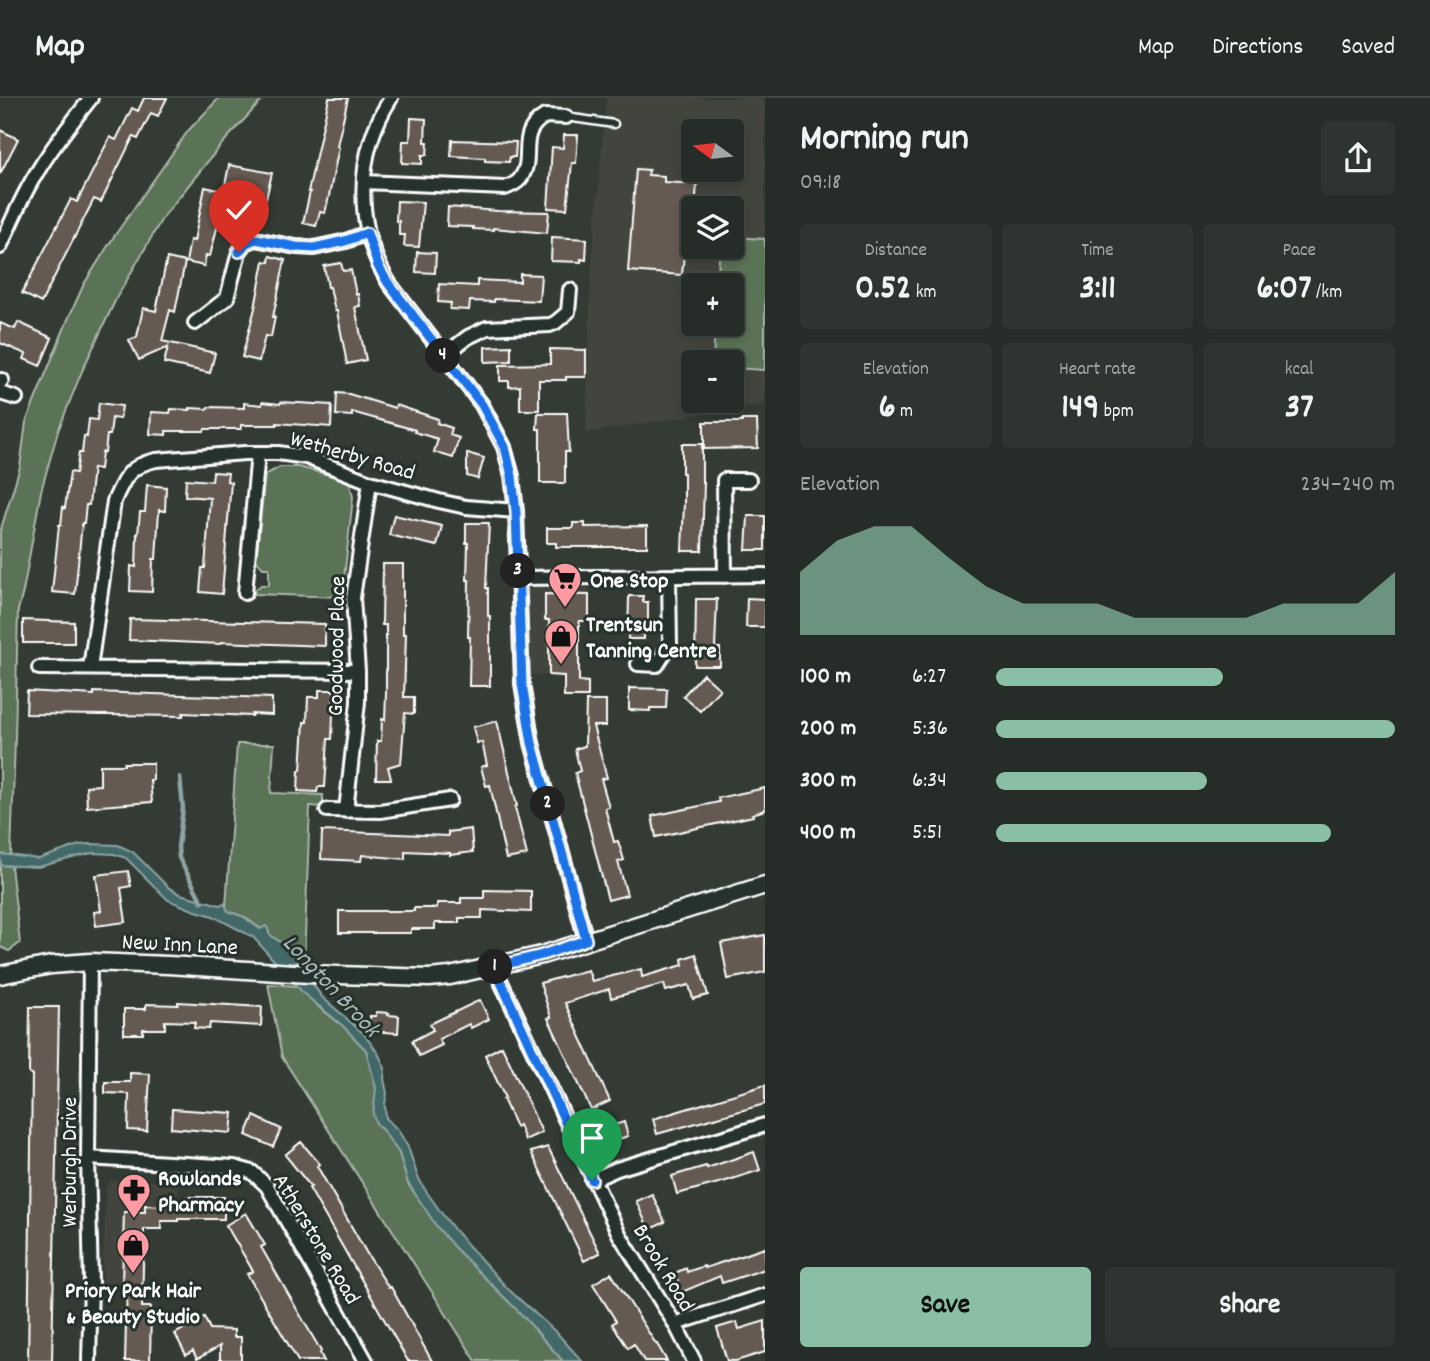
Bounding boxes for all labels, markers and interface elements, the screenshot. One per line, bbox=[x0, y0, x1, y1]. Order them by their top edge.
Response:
text: Map bbox=[35, 25, 85, 72]
text: Map bbox=[1138, 31, 1174, 65]
text: Directions bbox=[1212, 31, 1303, 65]
text: Saved bbox=[1341, 31, 1395, 65]
text: Morning run bbox=[800, 113, 969, 168]
north arrow bbox=[681, 119, 744, 182]
map controls bbox=[681, 119, 744, 413]
button: share bbox=[1321, 121, 1395, 195]
text: 09:18 bbox=[800, 167, 841, 200]
pin bbox=[209, 180, 269, 252]
icon: check bbox=[220, 191, 258, 229]
button: layers bbox=[681, 196, 744, 259]
text: Distance bbox=[865, 238, 927, 265]
text: Time bbox=[1081, 238, 1114, 265]
text: Pace bbox=[1282, 238, 1316, 265]
text: 0.52 bbox=[855, 265, 911, 315]
text: 3:11 bbox=[1079, 265, 1116, 315]
text: 6:07 bbox=[1256, 265, 1312, 315]
button: + bbox=[681, 273, 744, 336]
text: km bbox=[911, 280, 937, 307]
text: /km bbox=[1312, 280, 1342, 307]
pin: 4 bbox=[426, 338, 460, 374]
text: 4 bbox=[439, 342, 446, 369]
button: − bbox=[681, 350, 744, 413]
text: Elevation bbox=[863, 357, 929, 384]
text: Heart rate bbox=[1059, 357, 1136, 384]
text: kcal bbox=[1285, 357, 1314, 384]
text: 6 bbox=[879, 384, 896, 434]
text: 149 bbox=[1061, 384, 1099, 434]
text: 37 bbox=[1285, 384, 1314, 434]
text: m bbox=[896, 399, 913, 426]
text: bpm bbox=[1099, 399, 1134, 426]
street label: Wetherby Road bbox=[286, 424, 418, 491]
text: Elevation bbox=[800, 469, 880, 502]
text: 234–240 m bbox=[1301, 469, 1395, 502]
pin: 3 bbox=[500, 554, 536, 588]
text: 3 bbox=[513, 557, 522, 584]
supermarket icon: One Stop bbox=[546, 560, 584, 609]
place label: One Stop bbox=[590, 566, 669, 599]
street label: Goodwood Place bbox=[321, 576, 356, 716]
place label: Trentsun Tanning Centre bbox=[586, 610, 717, 669]
shop icon: Trentsun Tanning Centre bbox=[542, 617, 580, 666]
text: 100 m bbox=[800, 661, 851, 694]
text: 6:27 bbox=[912, 661, 946, 694]
text: 200 m bbox=[800, 713, 856, 746]
text: 5:36 bbox=[912, 713, 948, 746]
text: 300 m bbox=[800, 765, 856, 798]
text: 6:34 bbox=[912, 765, 947, 798]
pin: 2 bbox=[530, 786, 566, 822]
text: 2 bbox=[543, 790, 552, 817]
text: 400 m bbox=[800, 817, 856, 850]
text: 5:51 bbox=[912, 817, 942, 850]
street label: New Inn Lane bbox=[121, 927, 239, 966]
water label: Longton Brook bbox=[273, 928, 388, 1048]
pin: 1 bbox=[477, 950, 512, 984]
text: 1 bbox=[492, 953, 497, 980]
street label: Werburgh Drive bbox=[55, 1097, 88, 1227]
pin bbox=[562, 1108, 622, 1180]
icon: arrive bbox=[573, 1119, 611, 1157]
place label: Rowlands Pharmacy bbox=[158, 1164, 245, 1223]
street label: Atherstone Road bbox=[263, 1168, 367, 1312]
pharmacy icon: Rowlands Pharmacy bbox=[115, 1171, 153, 1220]
street label: Brook Road bbox=[623, 1218, 701, 1319]
shop icon: Priory Park Hair & Beauty Studio bbox=[114, 1226, 152, 1275]
button: Save bbox=[800, 1267, 1091, 1347]
button: Share bbox=[1105, 1267, 1395, 1347]
place label: Priory Park Hair & Beauty Studio bbox=[65, 1276, 202, 1335]

